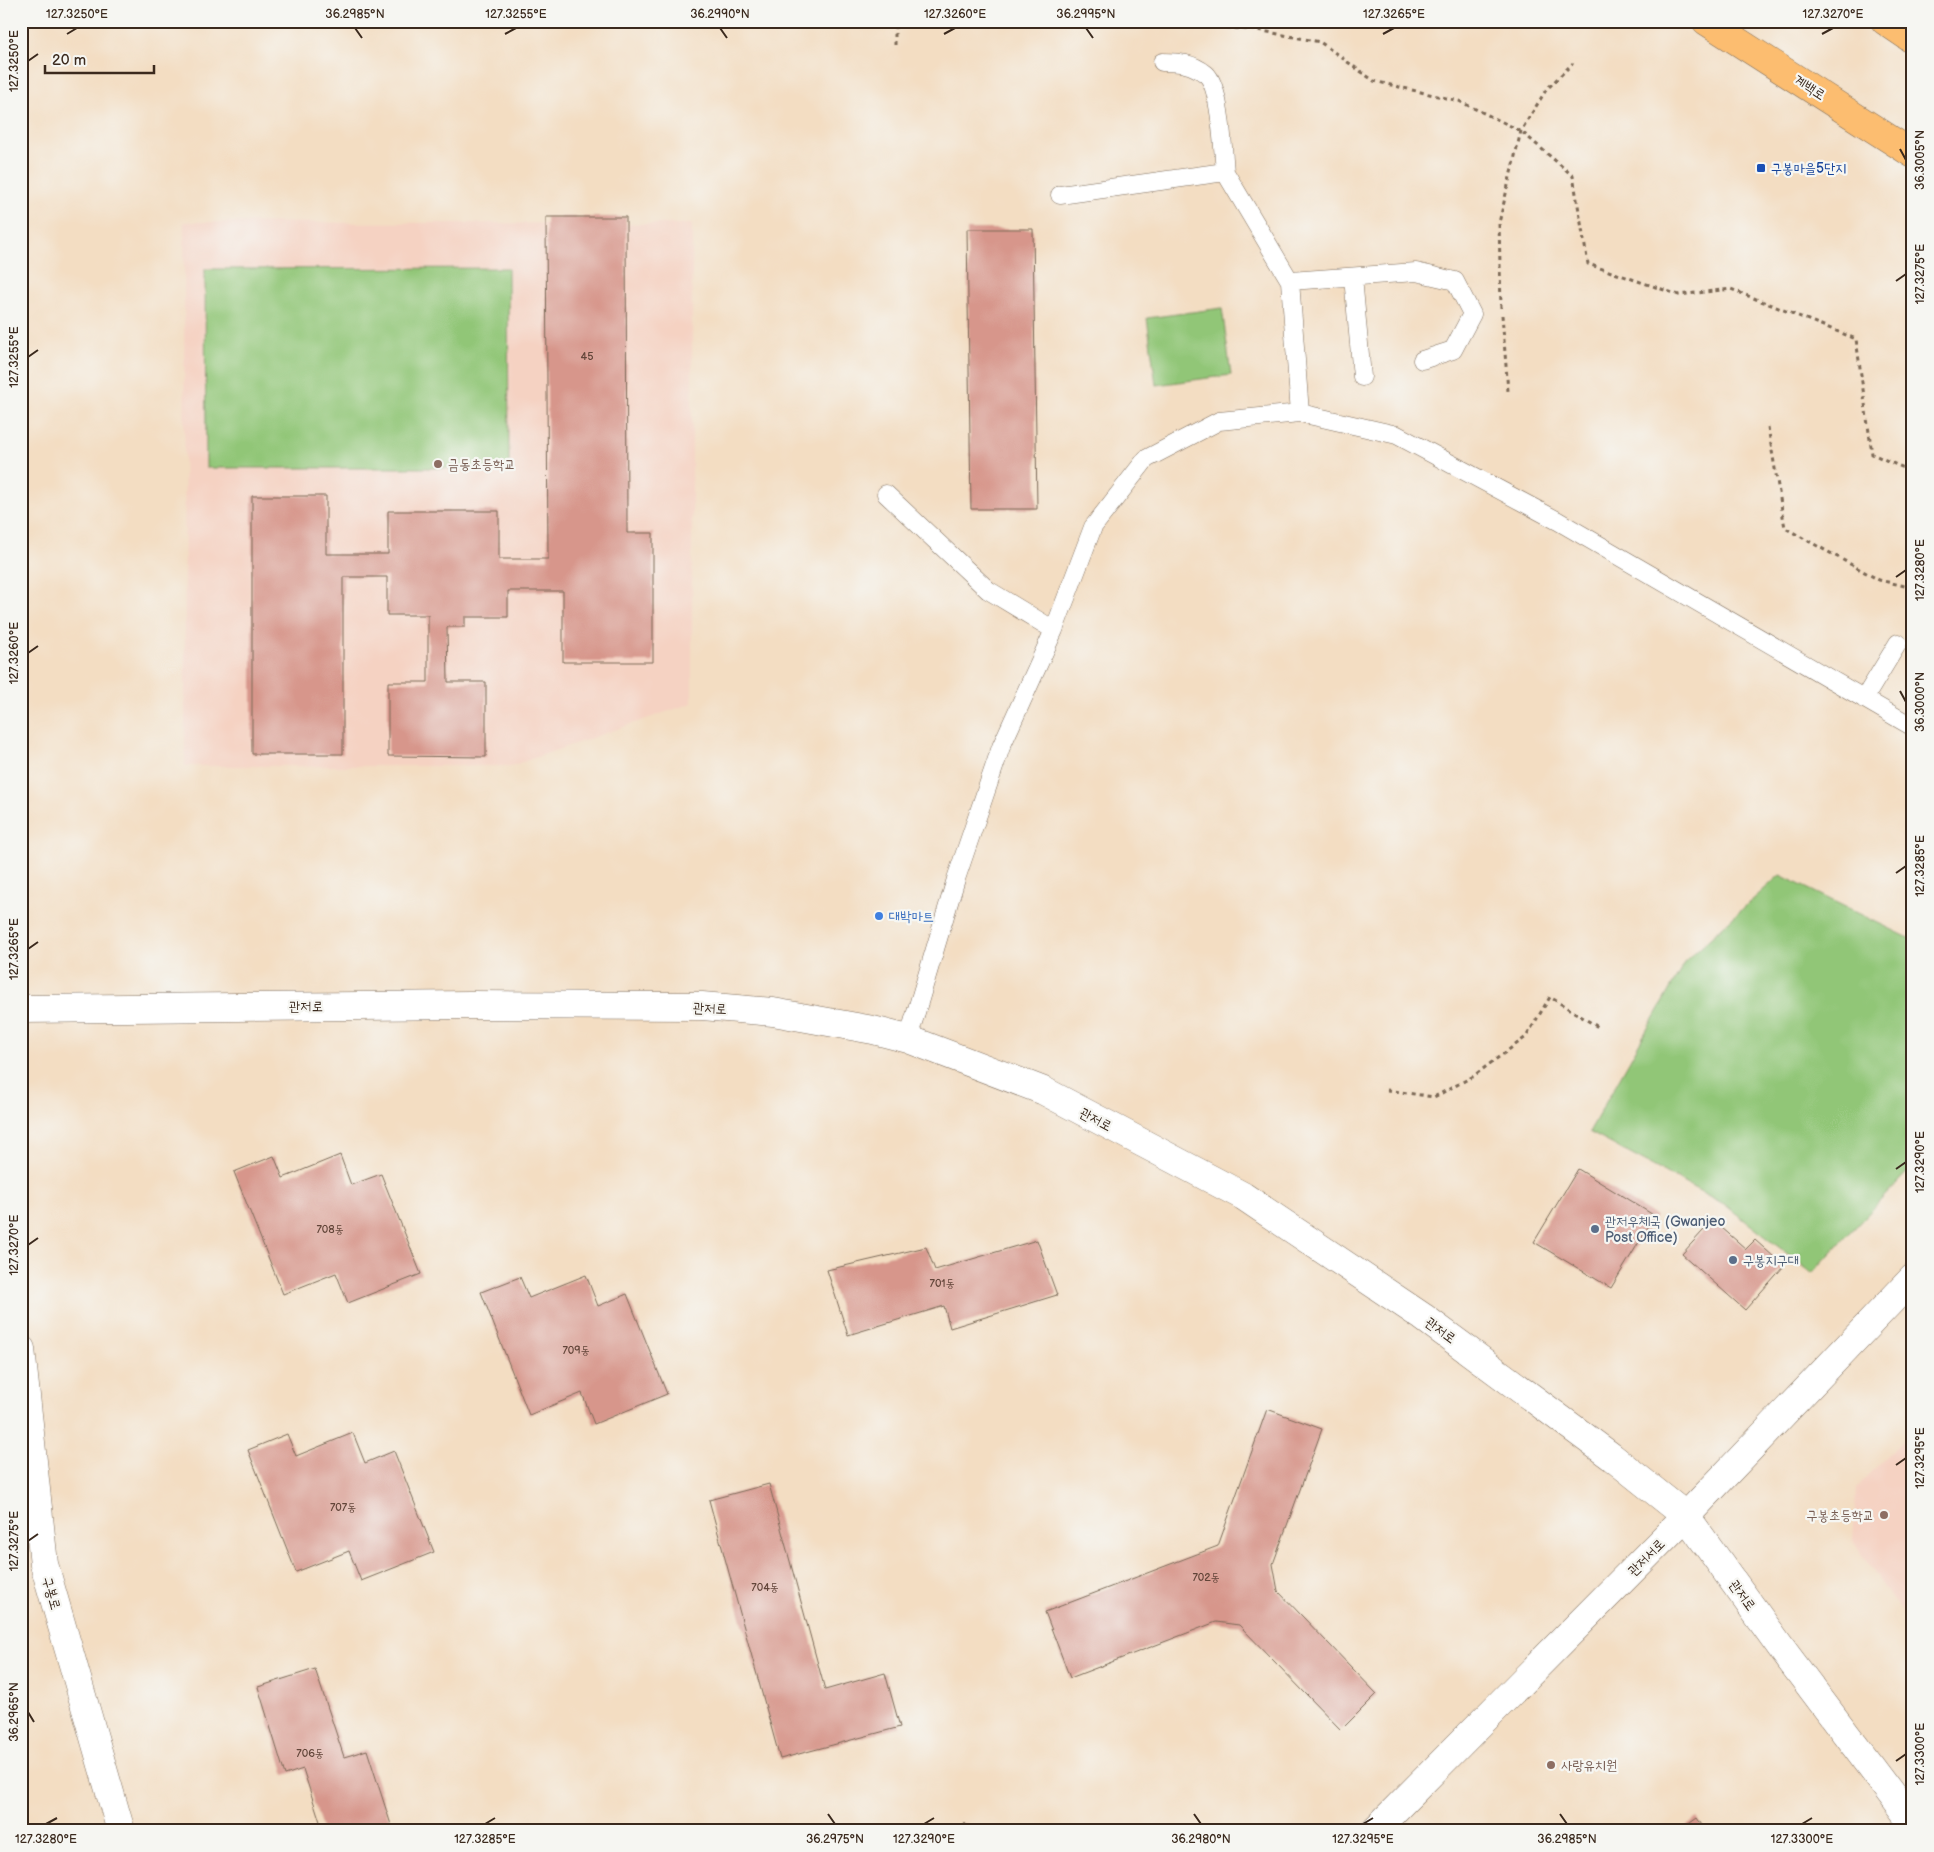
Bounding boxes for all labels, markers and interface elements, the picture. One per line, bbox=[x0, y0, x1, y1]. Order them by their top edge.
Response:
text: 127.3250°E bbox=[46, 7, 108, 22]
text: 36.2985°N bbox=[325, 7, 385, 22]
text: 127.3255°E bbox=[485, 7, 547, 22]
text: 36.2990°N bbox=[690, 7, 750, 22]
text: 127.3260°E bbox=[924, 7, 986, 22]
text: 36.2995°N bbox=[1056, 7, 1116, 22]
text: 127.3265°E bbox=[1363, 7, 1425, 22]
text: 127.3270°E bbox=[1803, 7, 1863, 22]
text: 127.3250°E bbox=[7, 30, 22, 92]
scale bar bbox=[45, 42, 154, 74]
text: 20 m bbox=[52, 51, 86, 70]
street label: 계백로 bbox=[1791, 71, 1829, 104]
text: 36.3005°N bbox=[1913, 130, 1928, 190]
place label: 구봉마을5단지 bbox=[1771, 160, 1847, 177]
marker: 구봉마을5단지 bbox=[1755, 162, 1767, 174]
text: 127.3275°E bbox=[1913, 244, 1928, 304]
text: 127.3255°E bbox=[7, 326, 22, 388]
house number: 45 bbox=[580, 350, 594, 363]
place label: 금동초등학교 bbox=[448, 456, 516, 473]
marker: 금동초등학교 bbox=[432, 458, 444, 470]
text: 127.3280°E bbox=[1913, 539, 1928, 601]
text: 127.3260°E bbox=[7, 622, 22, 684]
text: 36.3000°N bbox=[1913, 672, 1928, 732]
text: 127.3285°E bbox=[1913, 835, 1928, 897]
place label: 대박마트 bbox=[889, 908, 934, 925]
marker: 대박마트 bbox=[873, 910, 885, 922]
text: 127.3265°E bbox=[7, 918, 22, 980]
street label: 관저로 bbox=[289, 998, 323, 1015]
street label: 관저로 bbox=[693, 999, 727, 1018]
street label: 관저로 bbox=[1077, 1104, 1115, 1135]
text: 127.3290°E bbox=[1913, 1131, 1928, 1193]
place label: 관저우체국 (Gwanjeo Post Office) bbox=[1605, 1213, 1725, 1246]
text: 127.3270°E bbox=[7, 1215, 22, 1275]
house number: 708동 bbox=[316, 1223, 344, 1236]
marker: 관저우체국 (Gwanjeo Post Office) bbox=[1589, 1223, 1601, 1235]
place label: 구봉지구대 bbox=[1743, 1252, 1799, 1269]
marker: 구봉지구대 bbox=[1727, 1254, 1739, 1266]
house number: 701동 bbox=[930, 1277, 955, 1290]
street label: 관저로 bbox=[1422, 1314, 1459, 1347]
house number: 709동 bbox=[562, 1344, 590, 1357]
text: 127.3295°E bbox=[1913, 1427, 1928, 1489]
house number: 707동 bbox=[330, 1501, 356, 1514]
place label: 구봉초등학교 bbox=[1806, 1507, 1874, 1524]
marker: 구봉초등학교 bbox=[1878, 1509, 1890, 1521]
text: 127.3275°E bbox=[7, 1511, 22, 1571]
street label: 관저서로 bbox=[1624, 1535, 1668, 1579]
house number: 702동 bbox=[1192, 1571, 1220, 1584]
street label: 구봉로 bbox=[39, 1575, 64, 1612]
street label: 관저로 bbox=[1726, 1577, 1759, 1614]
house number: 704동 bbox=[751, 1581, 779, 1594]
text: 36.2965°N bbox=[7, 1682, 22, 1742]
text: 127.3300°E bbox=[1913, 1723, 1928, 1785]
house number: 706동 bbox=[296, 1747, 324, 1760]
place label: 사랑유치원 bbox=[1561, 1757, 1617, 1774]
marker: 사랑유치원 bbox=[1545, 1759, 1557, 1771]
text: 127.3280°E bbox=[15, 1832, 77, 1847]
text: 127.3285°E bbox=[454, 1832, 516, 1847]
text: 36.2975°N bbox=[806, 1832, 864, 1847]
text: 127.3290°E bbox=[893, 1832, 955, 1847]
text: 36.2980°N bbox=[1171, 1832, 1231, 1847]
text: 127.3295°E bbox=[1332, 1832, 1394, 1847]
text: 36.2985°N bbox=[1537, 1832, 1597, 1847]
text: 127.3300°E bbox=[1771, 1832, 1833, 1847]

